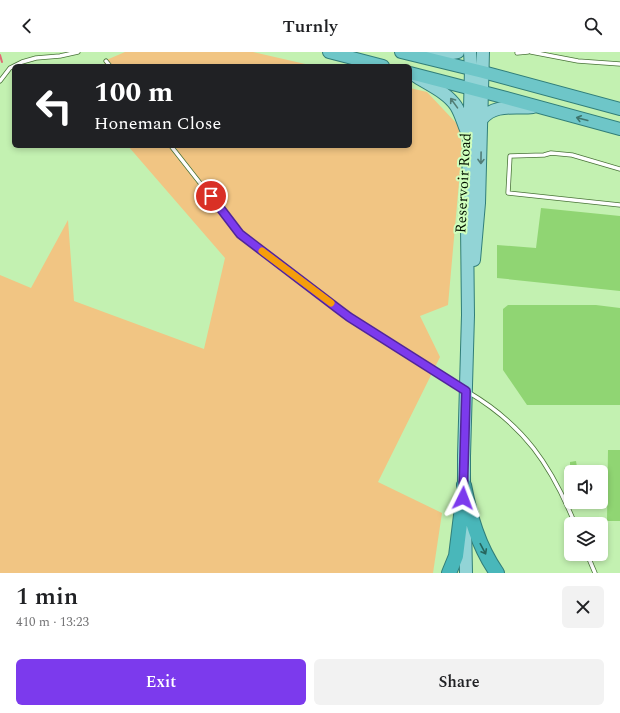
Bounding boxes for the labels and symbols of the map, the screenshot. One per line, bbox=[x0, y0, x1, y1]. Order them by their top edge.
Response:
one-way arrow bbox=[449, 98, 458, 109]
one-way arrow bbox=[576, 115, 589, 122]
street label: Reservoir Road bbox=[449, 132, 478, 234]
one-way arrow bbox=[477, 151, 484, 164]
pin bbox=[194, 179, 228, 213]
position arrow bbox=[442, 477, 484, 519]
one-way arrow bbox=[479, 542, 487, 554]

